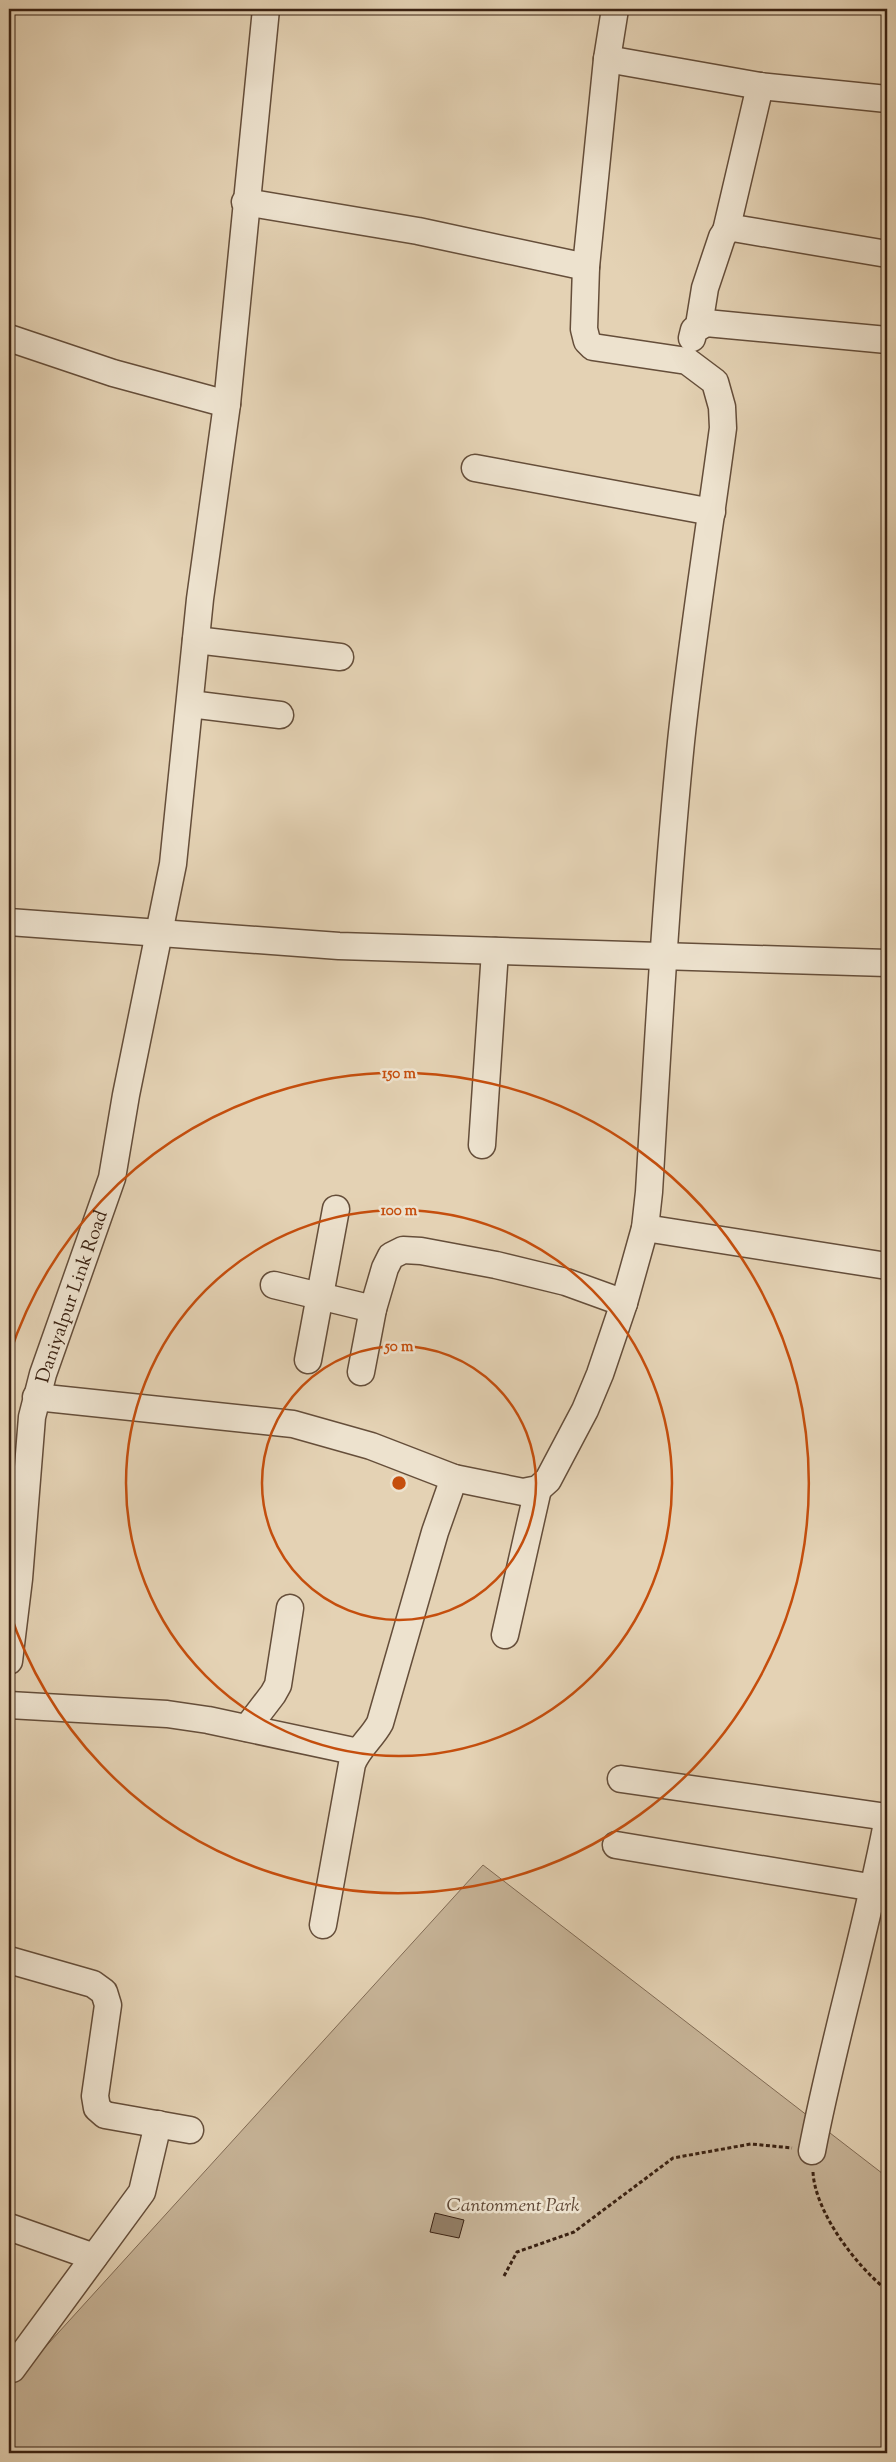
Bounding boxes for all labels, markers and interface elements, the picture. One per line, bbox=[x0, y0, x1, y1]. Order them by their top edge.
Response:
text: 150 m bbox=[382, 1064, 416, 1085]
text: 100 m bbox=[381, 1201, 418, 1222]
street label: Daniyalpur Link Road bbox=[30, 1207, 116, 1386]
text: 50 m bbox=[384, 1337, 414, 1358]
centre of rings bbox=[390, 1474, 408, 1492]
park label: Cantonment Park bbox=[446, 2193, 580, 2220]

